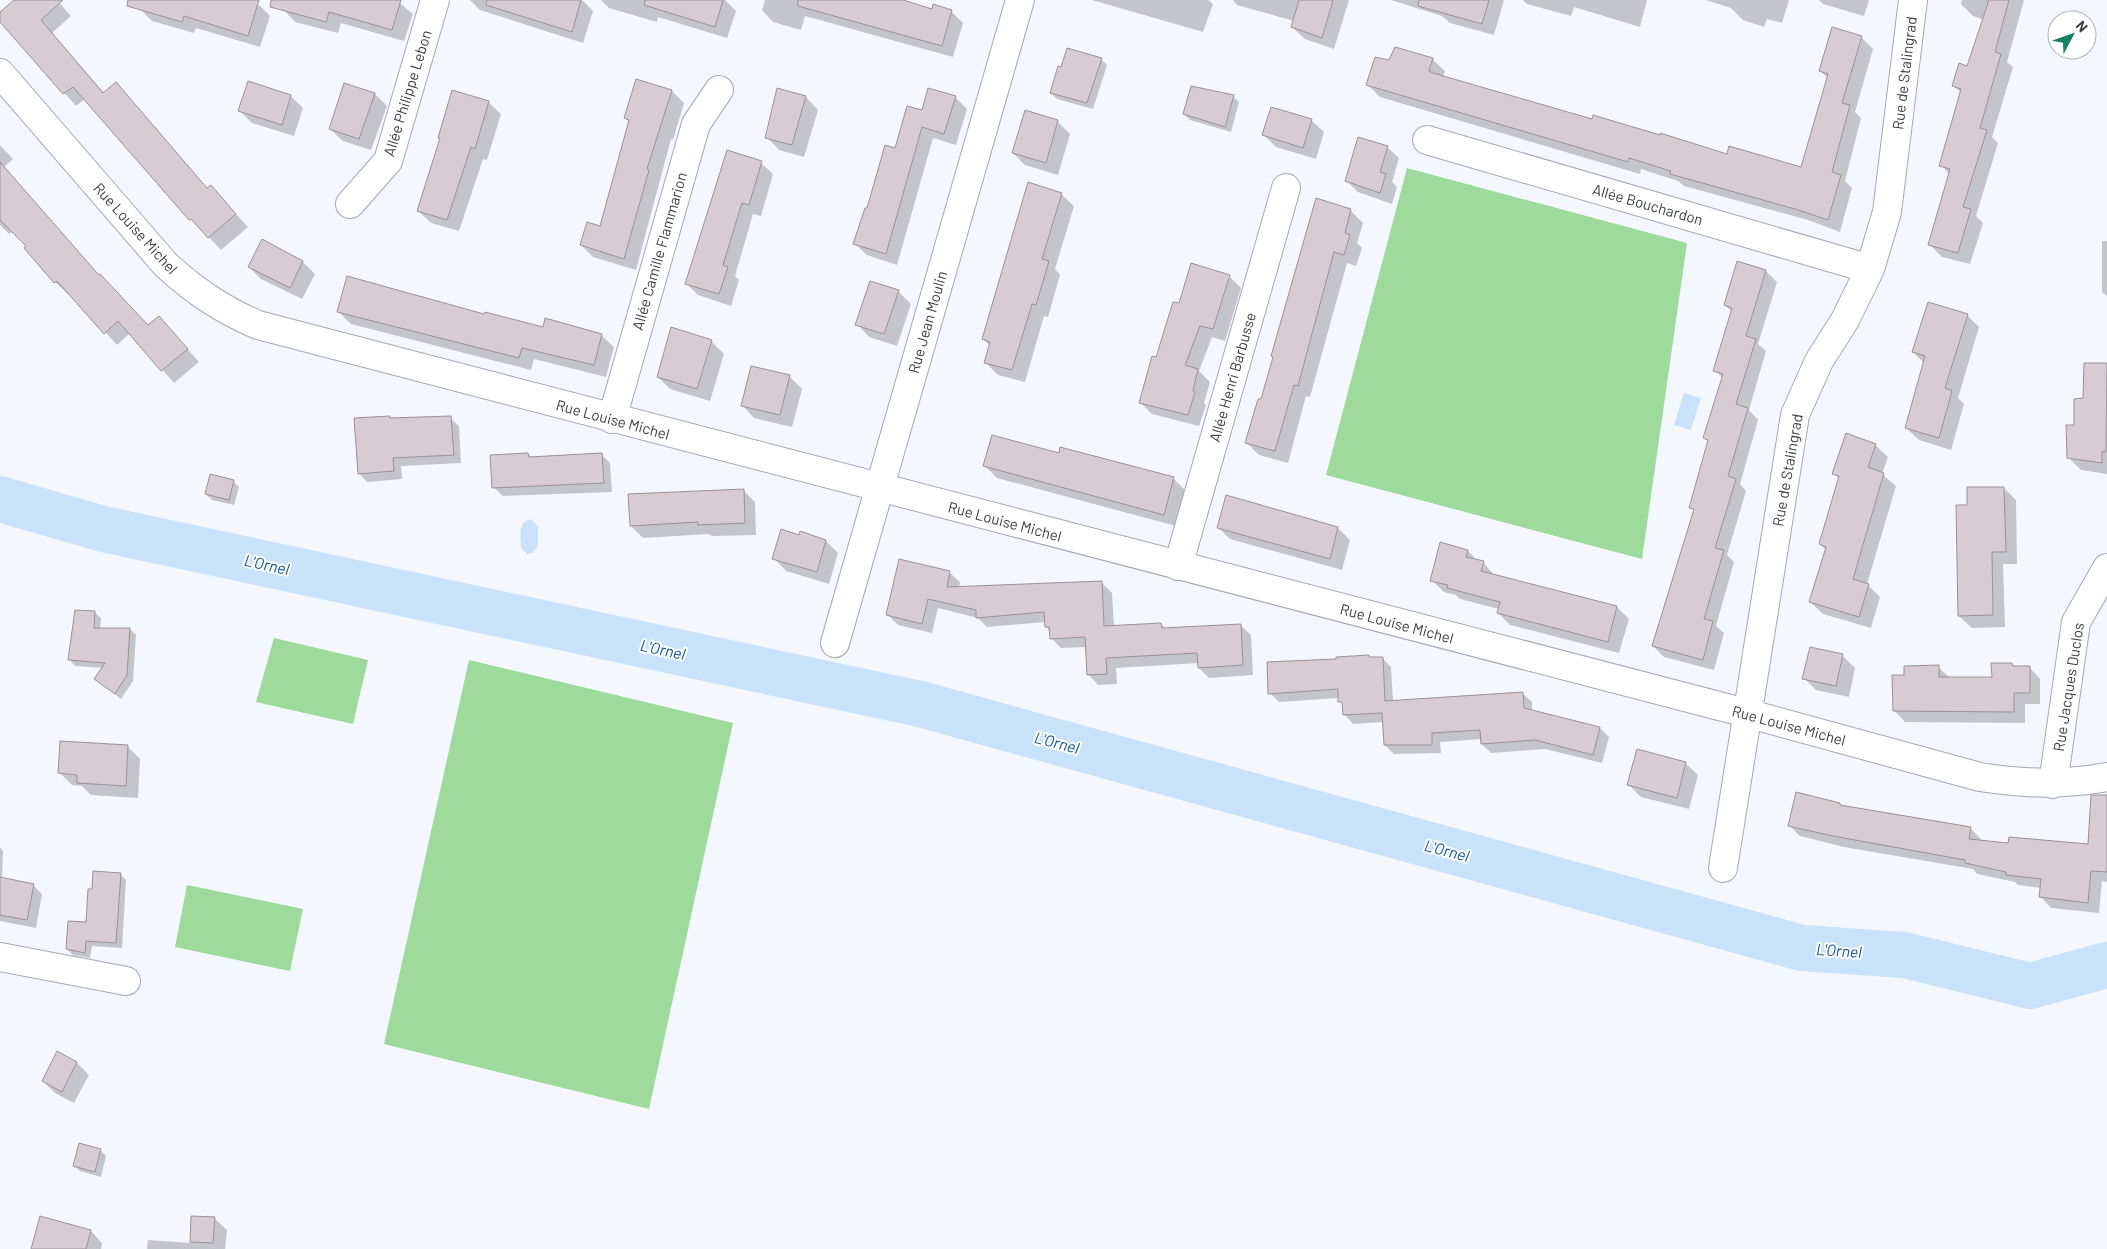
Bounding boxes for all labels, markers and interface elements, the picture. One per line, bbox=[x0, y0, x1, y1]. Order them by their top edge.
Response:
north arrow bbox=[2047, 10, 2097, 60]
street label: Rue de Stalingrad bbox=[1888, 15, 1920, 131]
text: N bbox=[2073, 17, 2092, 35]
street label: Allée Philippe Lebon bbox=[379, 28, 435, 158]
street label: Allée Camille Flammarion bbox=[628, 170, 690, 332]
street label: Rue Louise Michel bbox=[90, 179, 182, 277]
street label: Allée Bouchardon bbox=[1591, 180, 1705, 228]
street label: Rue Jean Moulin bbox=[904, 269, 950, 375]
street label: Allée Henri Barbusse bbox=[1205, 310, 1259, 444]
street label: Rue Louise Michel bbox=[554, 395, 672, 443]
street label: Rue de Stalingrad bbox=[1768, 412, 1806, 528]
street label: Rue Louise Michel bbox=[946, 497, 1064, 545]
water label: L'Ornel bbox=[243, 550, 292, 578]
street label: Rue Louise Michel bbox=[1338, 599, 1456, 647]
street label: Rue Jacques Duclos bbox=[2049, 621, 2087, 753]
water label: L'Ornel bbox=[639, 635, 688, 663]
street label: Rue Louise Michel bbox=[1730, 701, 1848, 749]
water label: L'Ornel bbox=[1033, 727, 1082, 757]
water label: L'Ornel bbox=[1423, 835, 1472, 865]
water label: L'Ornel bbox=[1816, 939, 1863, 961]

